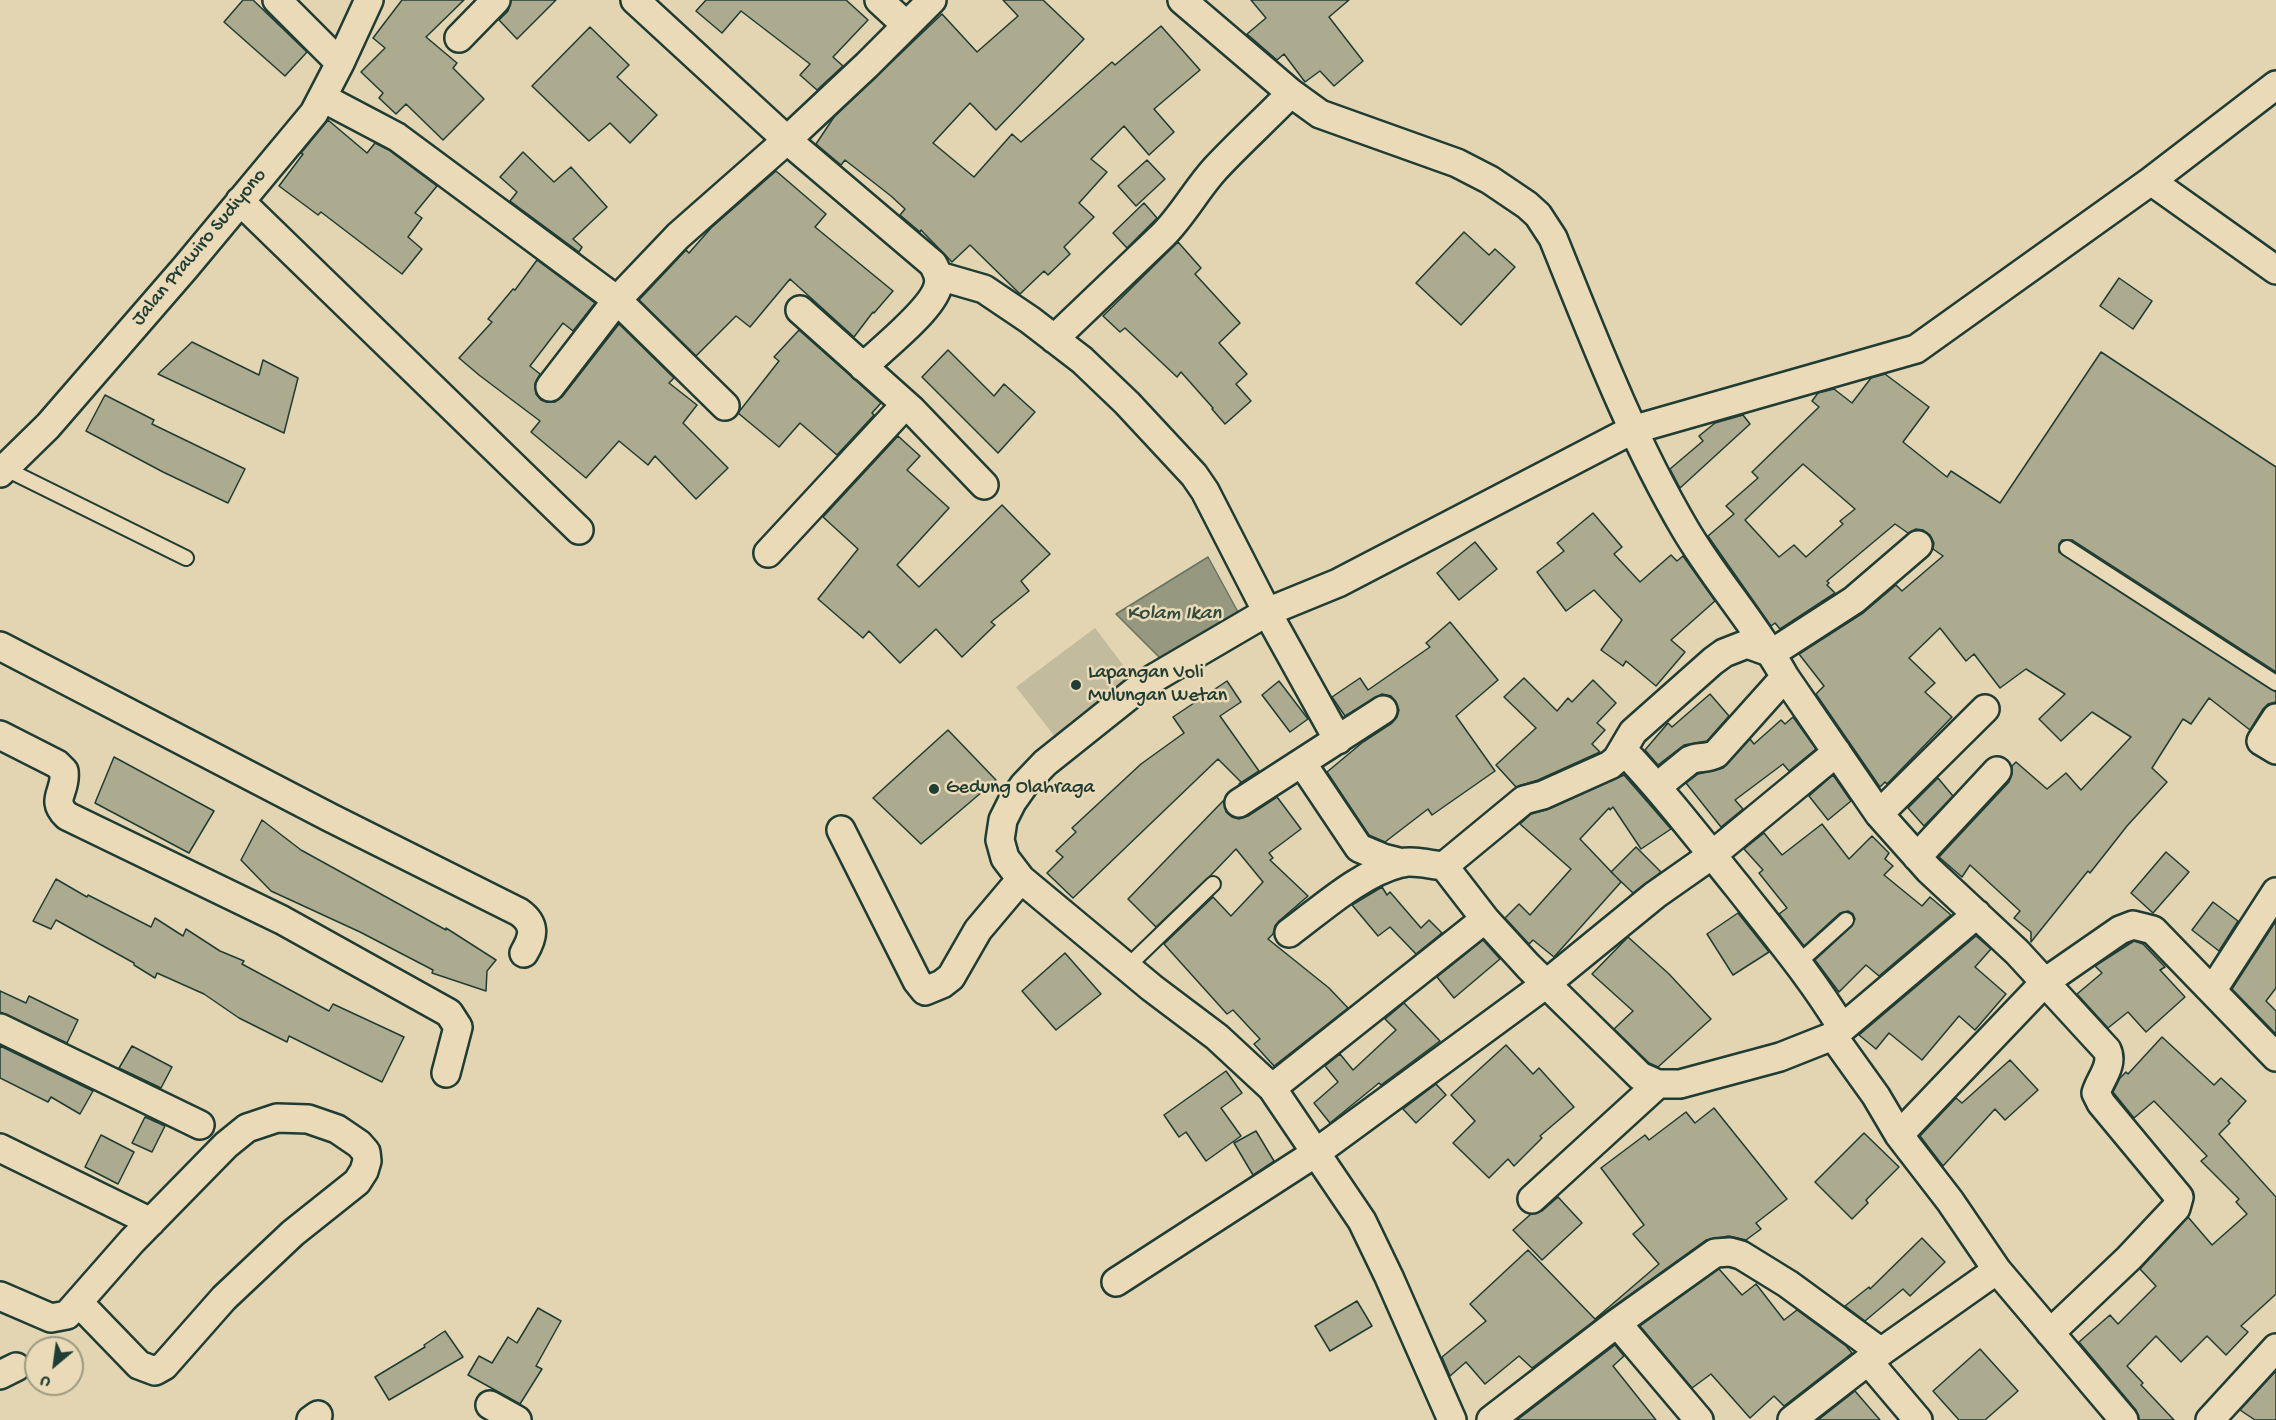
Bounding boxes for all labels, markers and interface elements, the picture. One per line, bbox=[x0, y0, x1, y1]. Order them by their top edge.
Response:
street label: Jalan Prawiro Sudiyono bbox=[127, 165, 273, 331]
water label: Kolam Ikan bbox=[1127, 602, 1221, 628]
place label: Lapangan Voli Mulungan Wetan bbox=[1088, 662, 1227, 709]
marker: Lapangan Voli Mulungan Wetan bbox=[1069, 678, 1083, 692]
place label: Gedung Olahraga bbox=[946, 777, 1095, 801]
marker: Gedung Olahraga bbox=[927, 782, 941, 796]
north arrow bbox=[24, 1336, 84, 1396]
text: U bbox=[37, 1370, 55, 1391]

